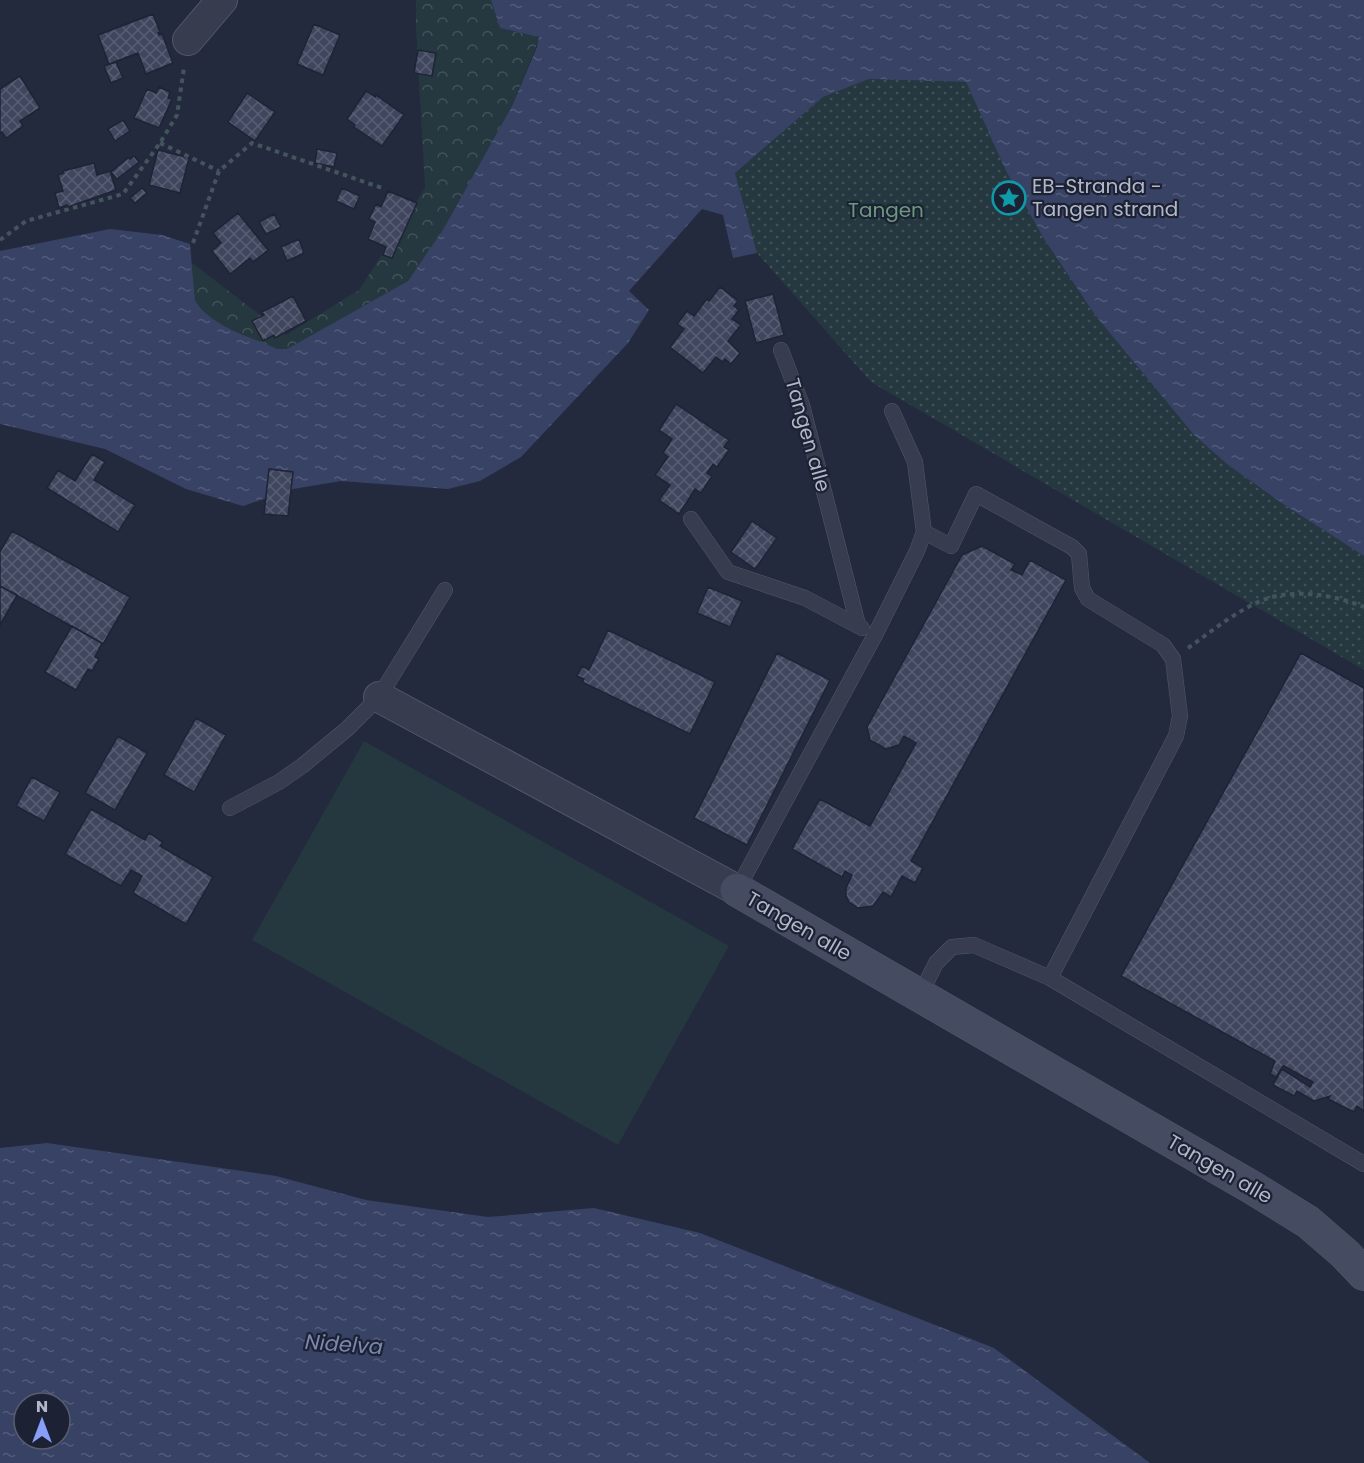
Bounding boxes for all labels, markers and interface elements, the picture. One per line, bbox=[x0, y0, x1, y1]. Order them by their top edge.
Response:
place label: EB-Stranda - Tangen strand bbox=[1032, 172, 1178, 223]
place icon: EB-Stranda - Tangen strand bbox=[991, 180, 1027, 216]
park label: Tangen bbox=[848, 196, 924, 224]
street label: Tangen alle bbox=[778, 375, 838, 495]
street label: Tangen alle bbox=[741, 885, 857, 967]
street label: Tangen alle bbox=[1162, 1128, 1278, 1210]
water label: Nidelva bbox=[304, 1327, 384, 1361]
north arrow bbox=[12, 1391, 72, 1451]
text: N bbox=[36, 1395, 48, 1418]

